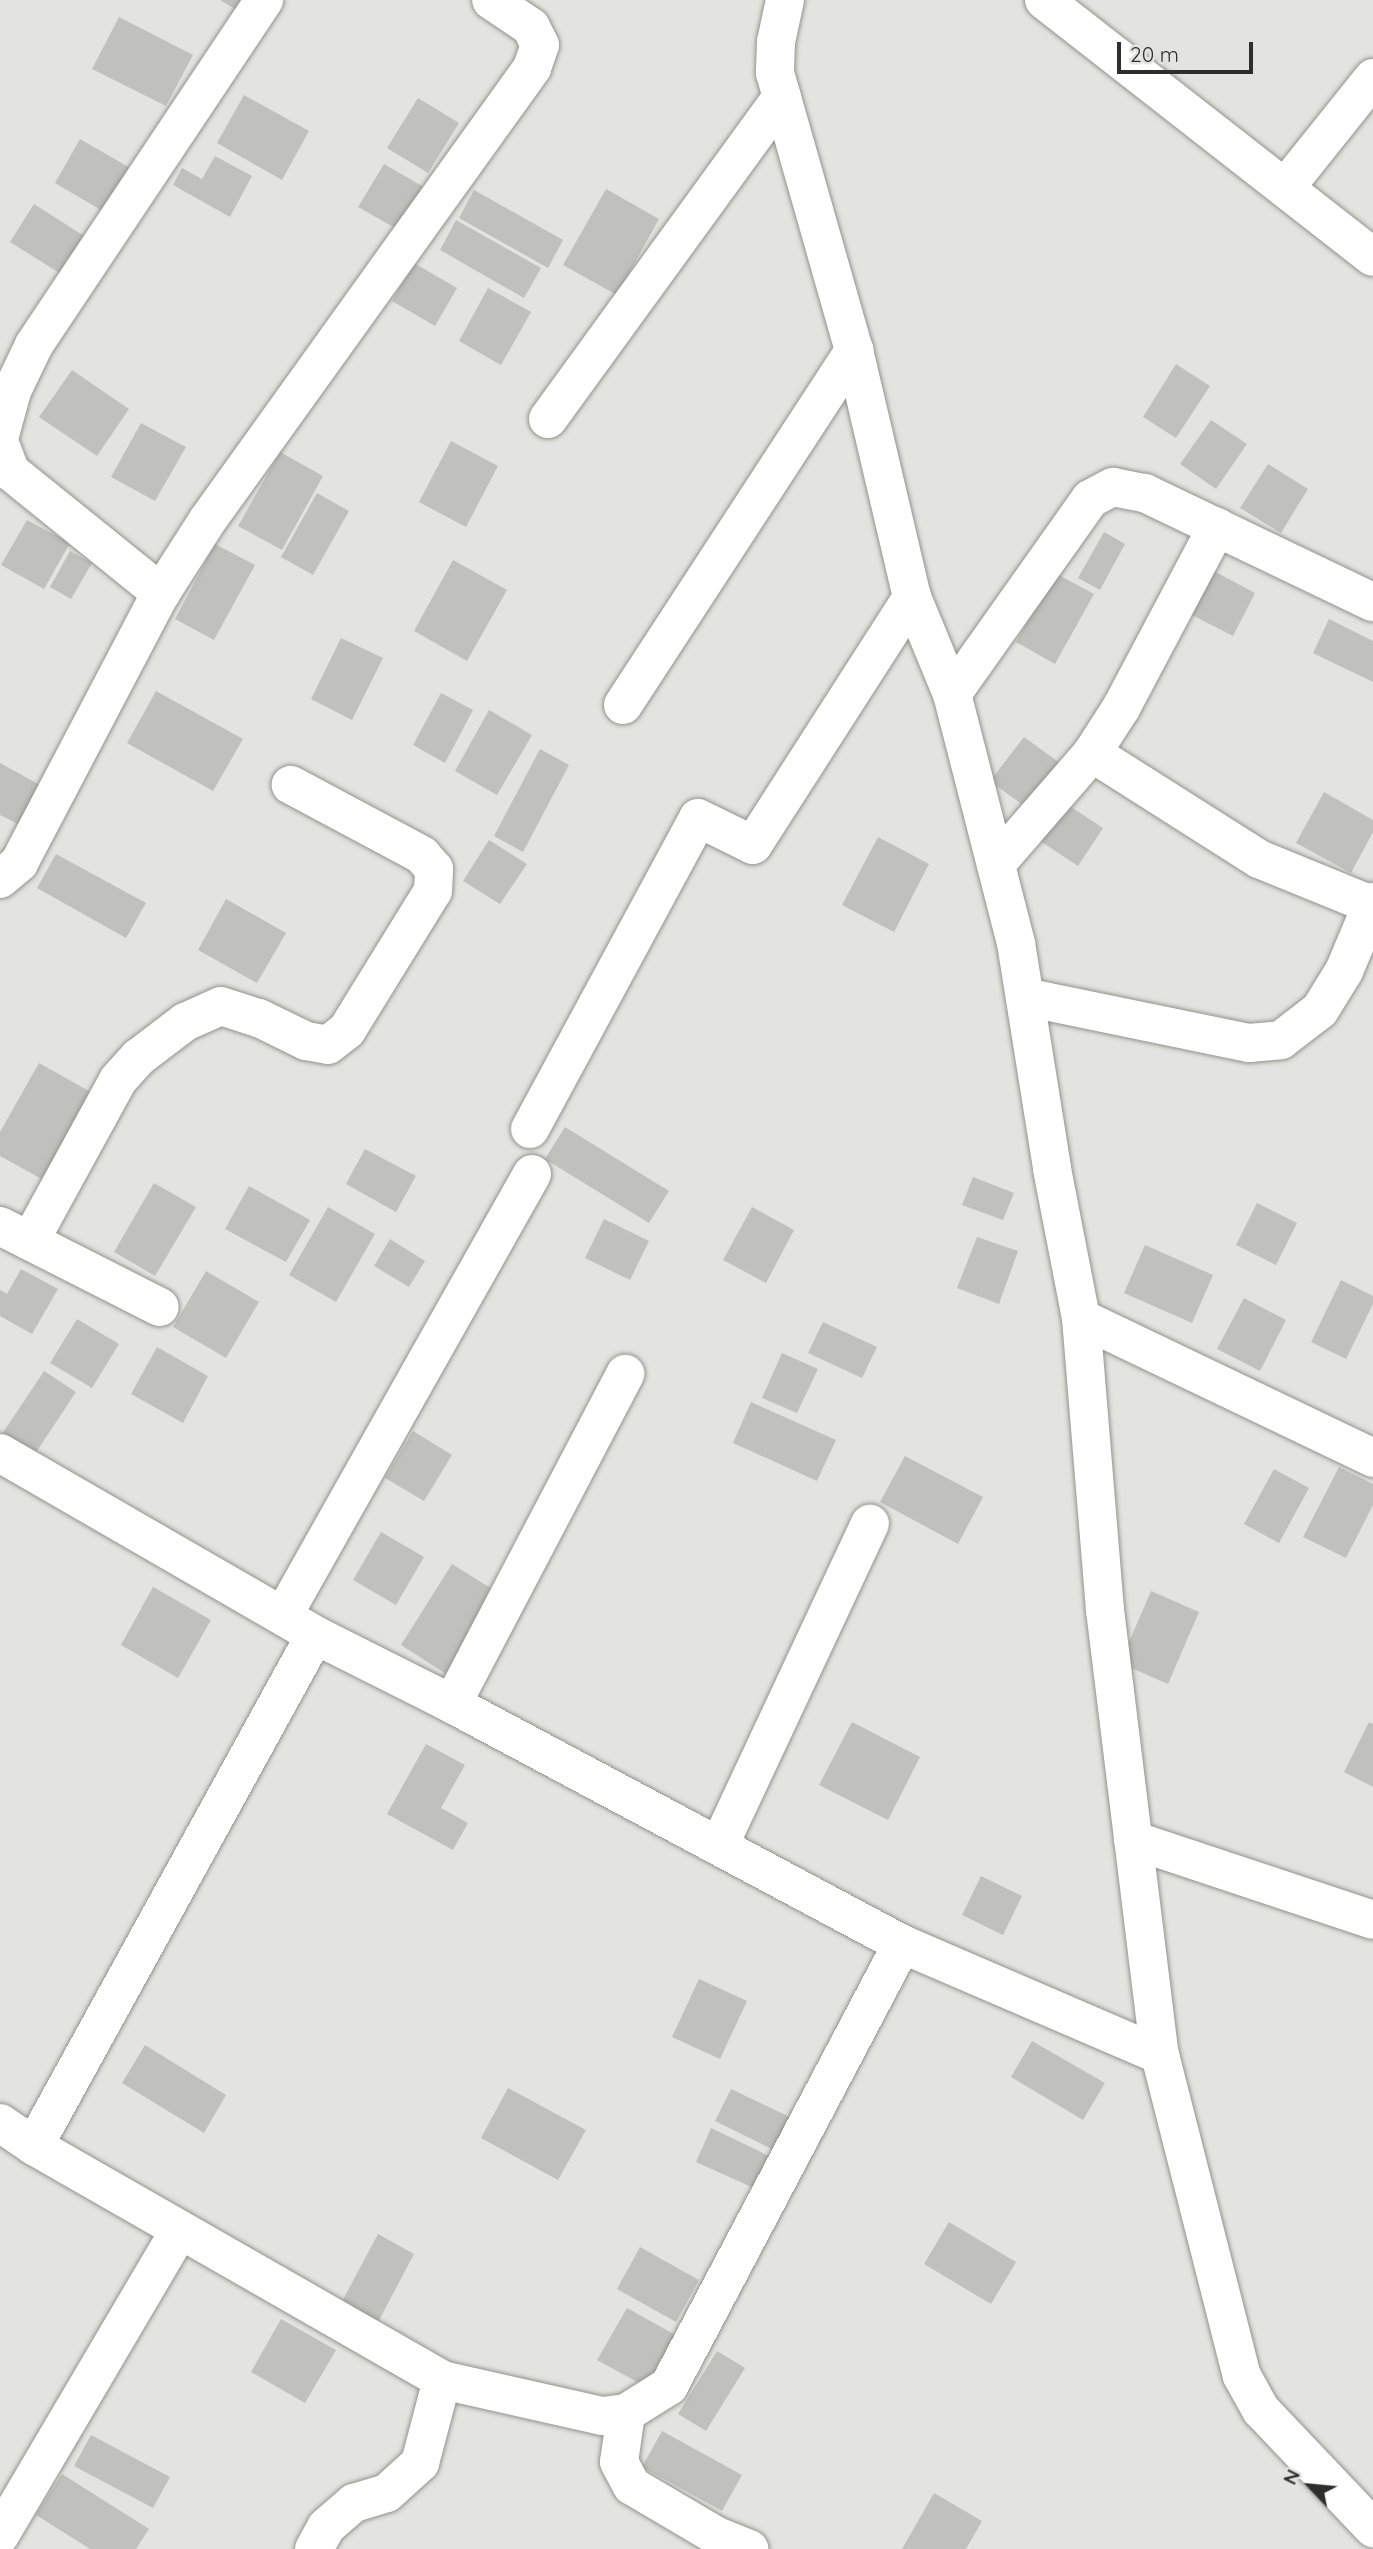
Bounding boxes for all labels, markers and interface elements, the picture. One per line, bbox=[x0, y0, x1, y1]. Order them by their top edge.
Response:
scale bar bbox=[1121, 28, 1258, 72]
text: 20 m bbox=[1130, 41, 1179, 67]
north arrow bbox=[1275, 2451, 1345, 2521]
text: N bbox=[1277, 2465, 1305, 2488]

